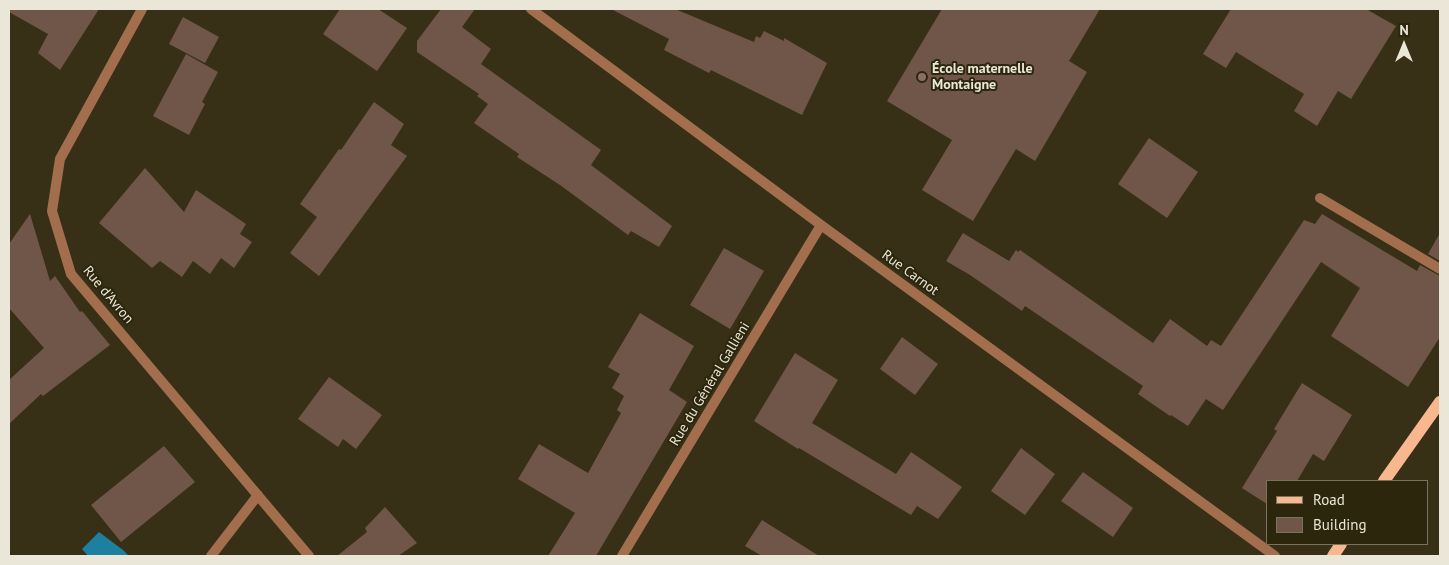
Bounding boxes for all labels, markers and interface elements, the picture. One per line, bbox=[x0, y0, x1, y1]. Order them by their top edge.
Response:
north arrow bbox=[1379, 20, 1429, 70]
text: N bbox=[1399, 21, 1409, 39]
place label: École maternelle Montaigne bbox=[932, 61, 1033, 94]
marker: École maternelle Montaigne bbox=[916, 71, 928, 83]
street label: Rue Carnot bbox=[878, 247, 942, 299]
street label: Rue d'Avron bbox=[79, 263, 137, 327]
street label: Rue du Général Gallieni bbox=[666, 319, 754, 449]
legend bbox=[1266, 480, 1429, 545]
text: Road bbox=[1313, 490, 1345, 509]
text: Building bbox=[1313, 515, 1367, 534]

